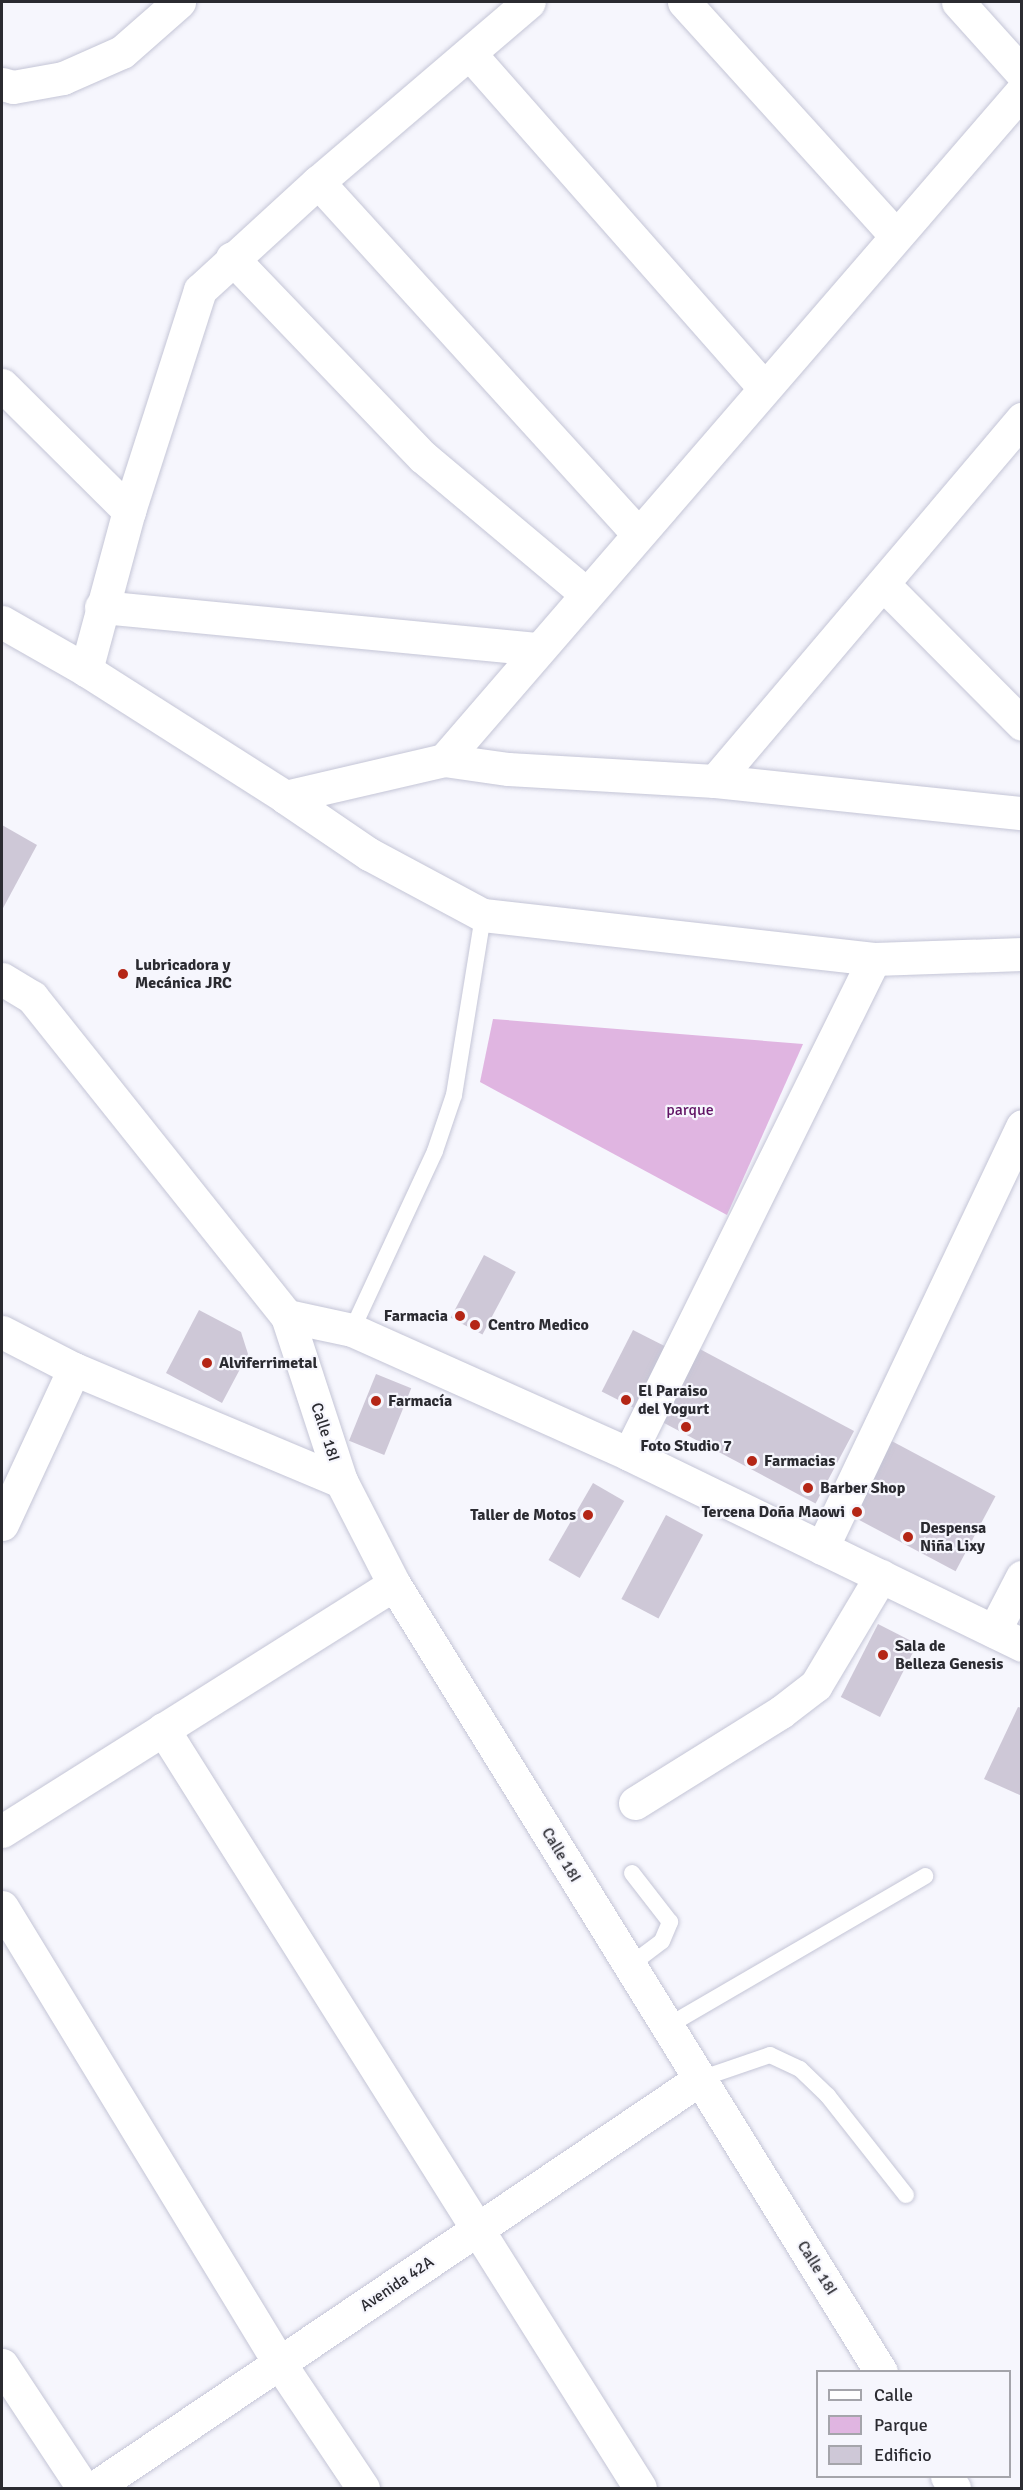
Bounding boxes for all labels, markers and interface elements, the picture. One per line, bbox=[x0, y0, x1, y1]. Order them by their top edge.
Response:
place label: Lubricadora y Mecánica JRC bbox=[135, 955, 232, 993]
marker: Lubricadora y Mecánica JRC bbox=[116, 967, 130, 981]
park label: parque bbox=[666, 1100, 714, 1120]
place label: Farmacia bbox=[384, 1306, 448, 1326]
marker: Farmacia bbox=[453, 1309, 467, 1323]
place label: Centro Medico bbox=[488, 1315, 589, 1335]
marker: Centro Medico bbox=[466, 1316, 484, 1334]
place label: Alviferrimetal bbox=[219, 1353, 317, 1373]
marker: Alviferrimetal bbox=[200, 1356, 214, 1370]
place label: El Paraiso del Yogurt bbox=[638, 1381, 709, 1419]
place label: Farmacía bbox=[388, 1391, 452, 1411]
marker: El Paraiso del Yogurt bbox=[619, 1393, 633, 1407]
marker: Farmacía bbox=[369, 1394, 383, 1408]
street label: Calle 18I bbox=[307, 1400, 343, 1464]
marker: Foto Studio 7 bbox=[679, 1420, 693, 1434]
place label: Foto Studio 7 bbox=[640, 1436, 732, 1456]
place label: Farmacias bbox=[764, 1451, 835, 1471]
marker: Farmacias bbox=[745, 1454, 759, 1468]
place label: Barber Shop bbox=[820, 1478, 905, 1498]
marker: Barber Shop bbox=[801, 1481, 815, 1495]
place label: Tercena Doña Maowi bbox=[702, 1502, 845, 1522]
place label: Taller de Motos bbox=[470, 1505, 576, 1525]
marker: Tercena Doña Maowi bbox=[850, 1505, 864, 1519]
marker: Taller de Motos bbox=[581, 1508, 595, 1522]
place label: Despensa Niña Lixy bbox=[920, 1518, 986, 1556]
marker: Despensa Niña Lixy bbox=[901, 1530, 915, 1544]
place label: Sala de Belleza Genesis bbox=[895, 1636, 1003, 1674]
marker: Sala de Belleza Genesis bbox=[876, 1648, 890, 1662]
street label: Calle 18I bbox=[537, 1824, 585, 1886]
street label: Calle 18I bbox=[793, 2237, 841, 2299]
street label: Avenida 42A bbox=[356, 2252, 438, 2316]
legend bbox=[816, 2370, 1011, 2478]
text: Calle bbox=[874, 2384, 913, 2406]
text: Parque bbox=[874, 2414, 928, 2436]
text: Edificio bbox=[874, 2444, 932, 2466]

